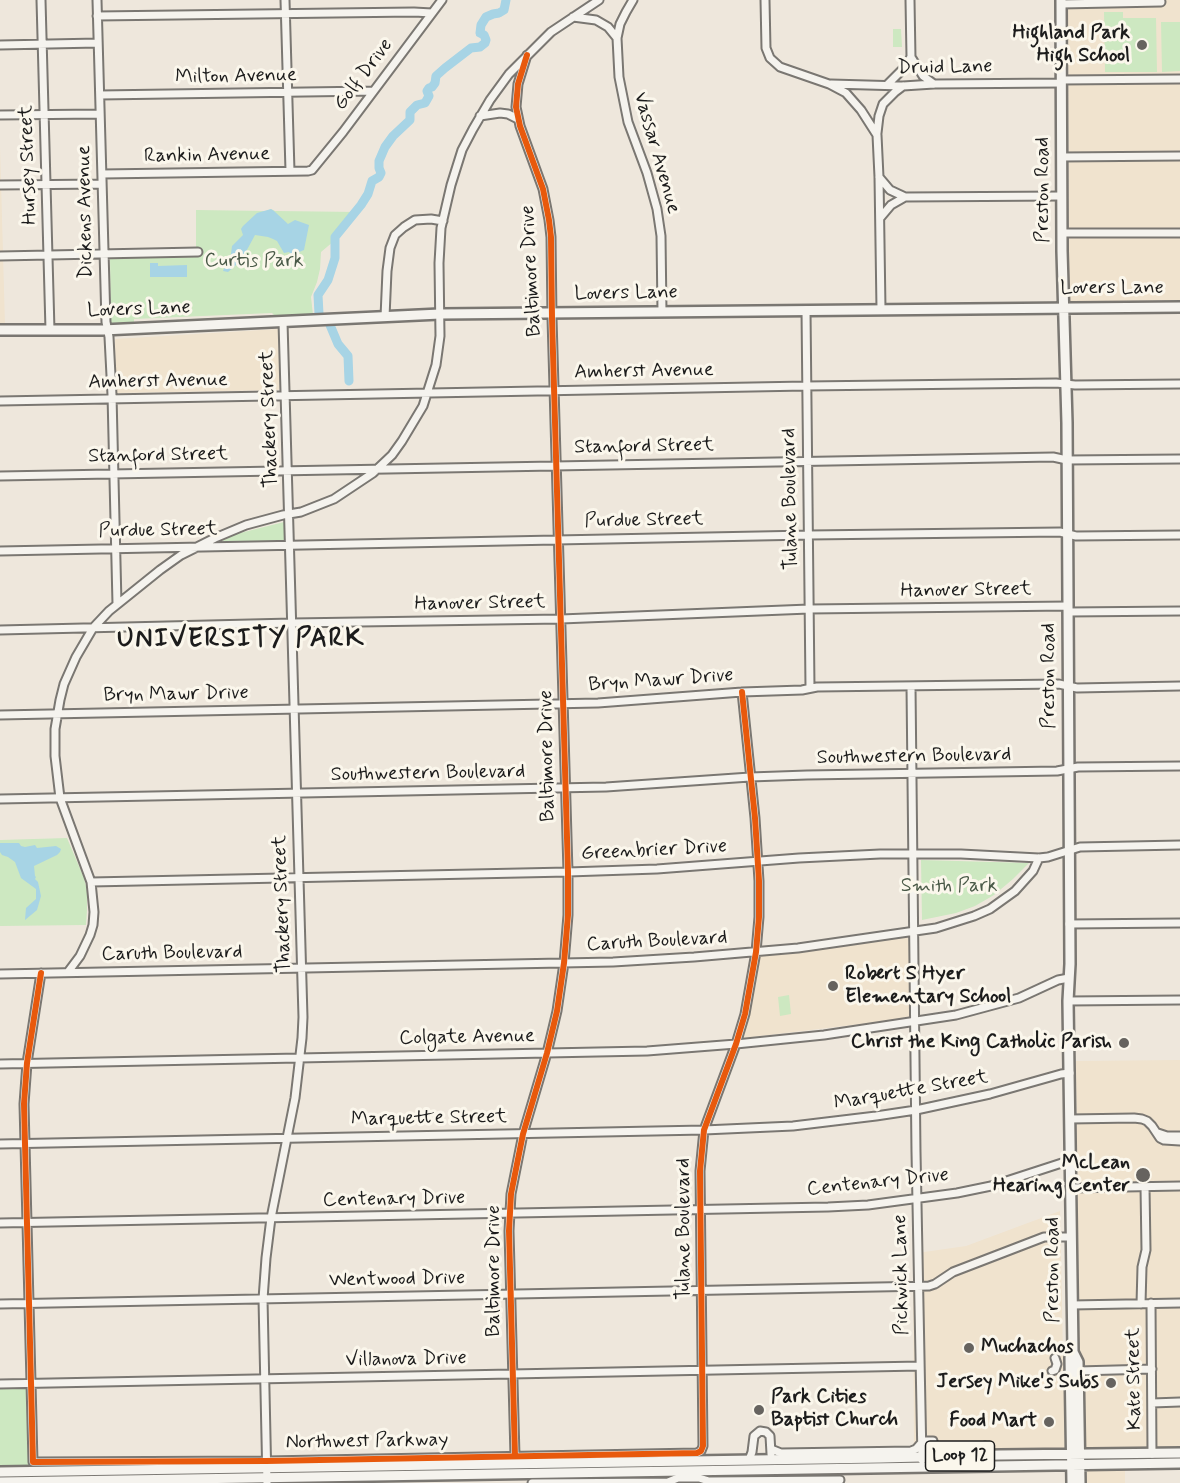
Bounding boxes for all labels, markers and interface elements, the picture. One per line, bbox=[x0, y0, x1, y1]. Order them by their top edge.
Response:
place label: Highland Park High School bbox=[1013, 22, 1130, 69]
street label: Golf Drive bbox=[329, 34, 399, 116]
marker: Highland Park High School bbox=[1135, 38, 1149, 52]
street label: Druid Lane bbox=[897, 55, 993, 81]
street label: Milton Avenue bbox=[175, 64, 297, 90]
street label: Vassar Avenue bbox=[627, 89, 685, 217]
street label: Hursey Street bbox=[15, 105, 43, 225]
street label: Preston Road bbox=[1032, 137, 1056, 243]
street label: Rankin Avenue bbox=[144, 143, 270, 169]
street label: Dickens Avenue bbox=[73, 145, 99, 279]
street label: Baltimore Drive bbox=[517, 205, 547, 337]
park label: Curtis Park bbox=[204, 250, 304, 274]
street label: Lovers Lane bbox=[1060, 277, 1164, 301]
street label: Lovers Lane bbox=[574, 281, 678, 307]
street label: Lovers Lane bbox=[87, 296, 191, 324]
street label: Thackery Street bbox=[256, 350, 284, 488]
street label: Amherst Avenue bbox=[574, 359, 714, 385]
street label: Amherst Avenue bbox=[88, 369, 228, 395]
street label: Tulane Boulevard bbox=[778, 428, 804, 570]
street label: Stanford Street bbox=[574, 434, 714, 460]
street label: Stanford Street bbox=[88, 443, 228, 469]
street label: Purdue Street bbox=[584, 508, 704, 534]
street label: Purdue Street bbox=[98, 518, 218, 544]
street label: Hanover Street bbox=[900, 578, 1032, 604]
street label: Hanover Street bbox=[414, 591, 546, 617]
street label: Preston Road bbox=[1038, 623, 1062, 729]
district label: UNIVERSITY PARK bbox=[117, 625, 365, 657]
street label: Bryn Mawr Drive bbox=[588, 664, 734, 698]
street label: Bryn Mawr Drive bbox=[103, 682, 249, 708]
street label: Baltimore Drive bbox=[535, 690, 561, 822]
street label: Southwestern Boulevard bbox=[816, 743, 1012, 771]
street label: Southwestern Boulevard bbox=[330, 760, 526, 788]
street label: Thackery Street bbox=[269, 835, 297, 973]
street label: Greenbrier Drive bbox=[580, 835, 728, 867]
park label: Smith Park bbox=[901, 875, 997, 899]
street label: Caruth Boulevard bbox=[586, 926, 728, 958]
street label: Caruth Boulevard bbox=[101, 941, 243, 967]
place label: Robert S Hyer Elementary School bbox=[845, 963, 1011, 1010]
marker: Robert S Hyer Elementary School bbox=[826, 979, 840, 993]
street label: Colgate Avenue bbox=[399, 1025, 535, 1051]
place label: Christ the King Catholic Parish bbox=[851, 1031, 1112, 1055]
marker: Christ the King Catholic Parish bbox=[1117, 1036, 1131, 1050]
street label: Marquette Street bbox=[832, 1066, 990, 1116]
street label: Marquette Street bbox=[351, 1106, 507, 1132]
place label: McLean Hearing Center bbox=[993, 1152, 1130, 1199]
street label: Tulane Boulevard bbox=[673, 1158, 697, 1300]
street label: Centenary Drive bbox=[806, 1164, 950, 1202]
marker: McLean Hearing Center bbox=[1134, 1166, 1152, 1184]
street label: Centenary Drive bbox=[323, 1187, 465, 1213]
street label: Baltimore Drive bbox=[483, 1205, 507, 1337]
street label: Pickwick Lane bbox=[889, 1214, 915, 1336]
street label: Preston Road bbox=[1042, 1217, 1066, 1323]
street label: Wentwood Drive bbox=[329, 1267, 465, 1293]
street label: Kate Street bbox=[1122, 1327, 1148, 1431]
place label: Muchachos bbox=[981, 1336, 1074, 1360]
marker: Muchachos bbox=[962, 1341, 976, 1355]
street label: Villanova Drive bbox=[345, 1347, 467, 1373]
place label: Jersey Mike's Subs bbox=[936, 1371, 1099, 1395]
marker: Jersey Mike's Subs bbox=[1104, 1376, 1118, 1390]
place label: Park Cities Baptist Church bbox=[771, 1386, 898, 1433]
marker: Park Cities Baptist Church bbox=[752, 1403, 766, 1417]
place label: Food Mart bbox=[949, 1410, 1037, 1434]
marker: Food Mart bbox=[1042, 1415, 1056, 1429]
street label: Northwest Parkway bbox=[285, 1429, 449, 1455]
road number: Loop 12 bbox=[926, 1441, 994, 1471]

